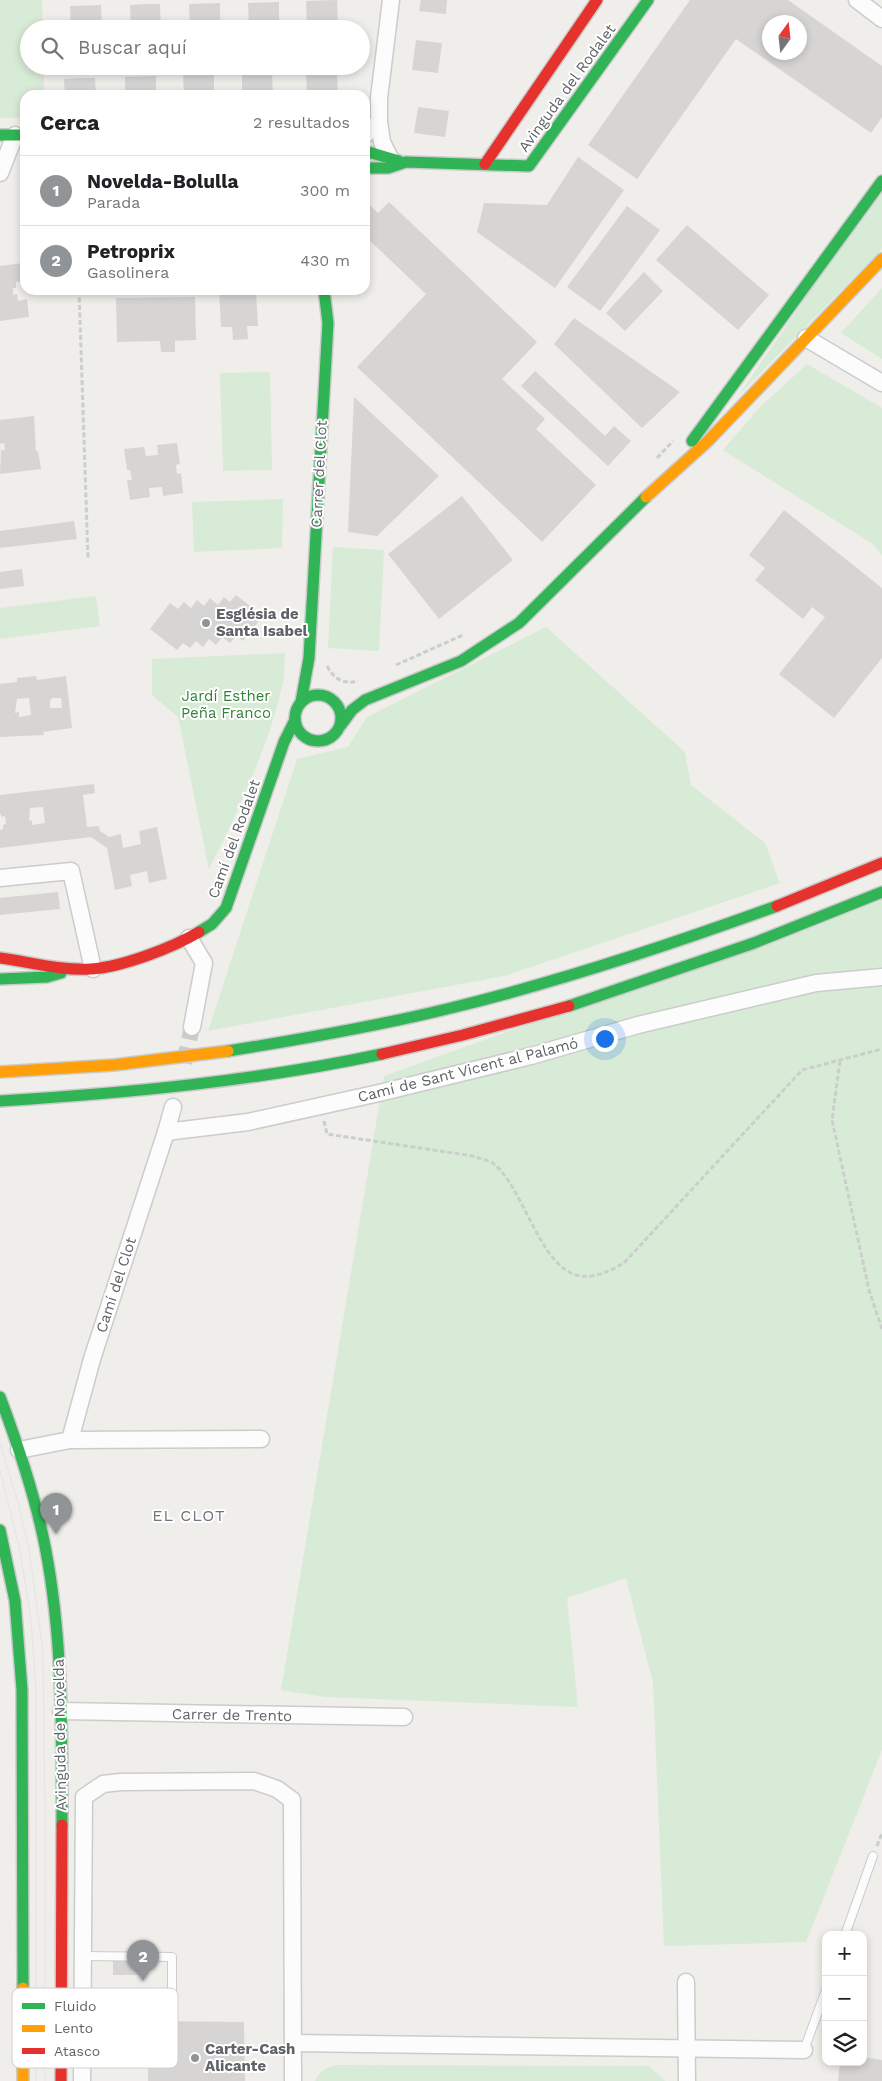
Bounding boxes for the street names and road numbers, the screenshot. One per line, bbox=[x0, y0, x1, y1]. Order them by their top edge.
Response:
street label: Avinguda del Rodalet bbox=[515, 20, 620, 155]
street label: Carrer del Clot bbox=[307, 419, 331, 528]
street label: Camí del Rodalet bbox=[204, 776, 264, 901]
street label: Camí de Sant Vicent al Palamó bbox=[356, 1034, 580, 1106]
street label: Camí del Clot bbox=[92, 1234, 140, 1335]
street label: Avinguda de Novelda bbox=[50, 1658, 70, 1811]
street label: Carrer de Trento bbox=[172, 1705, 292, 1725]

